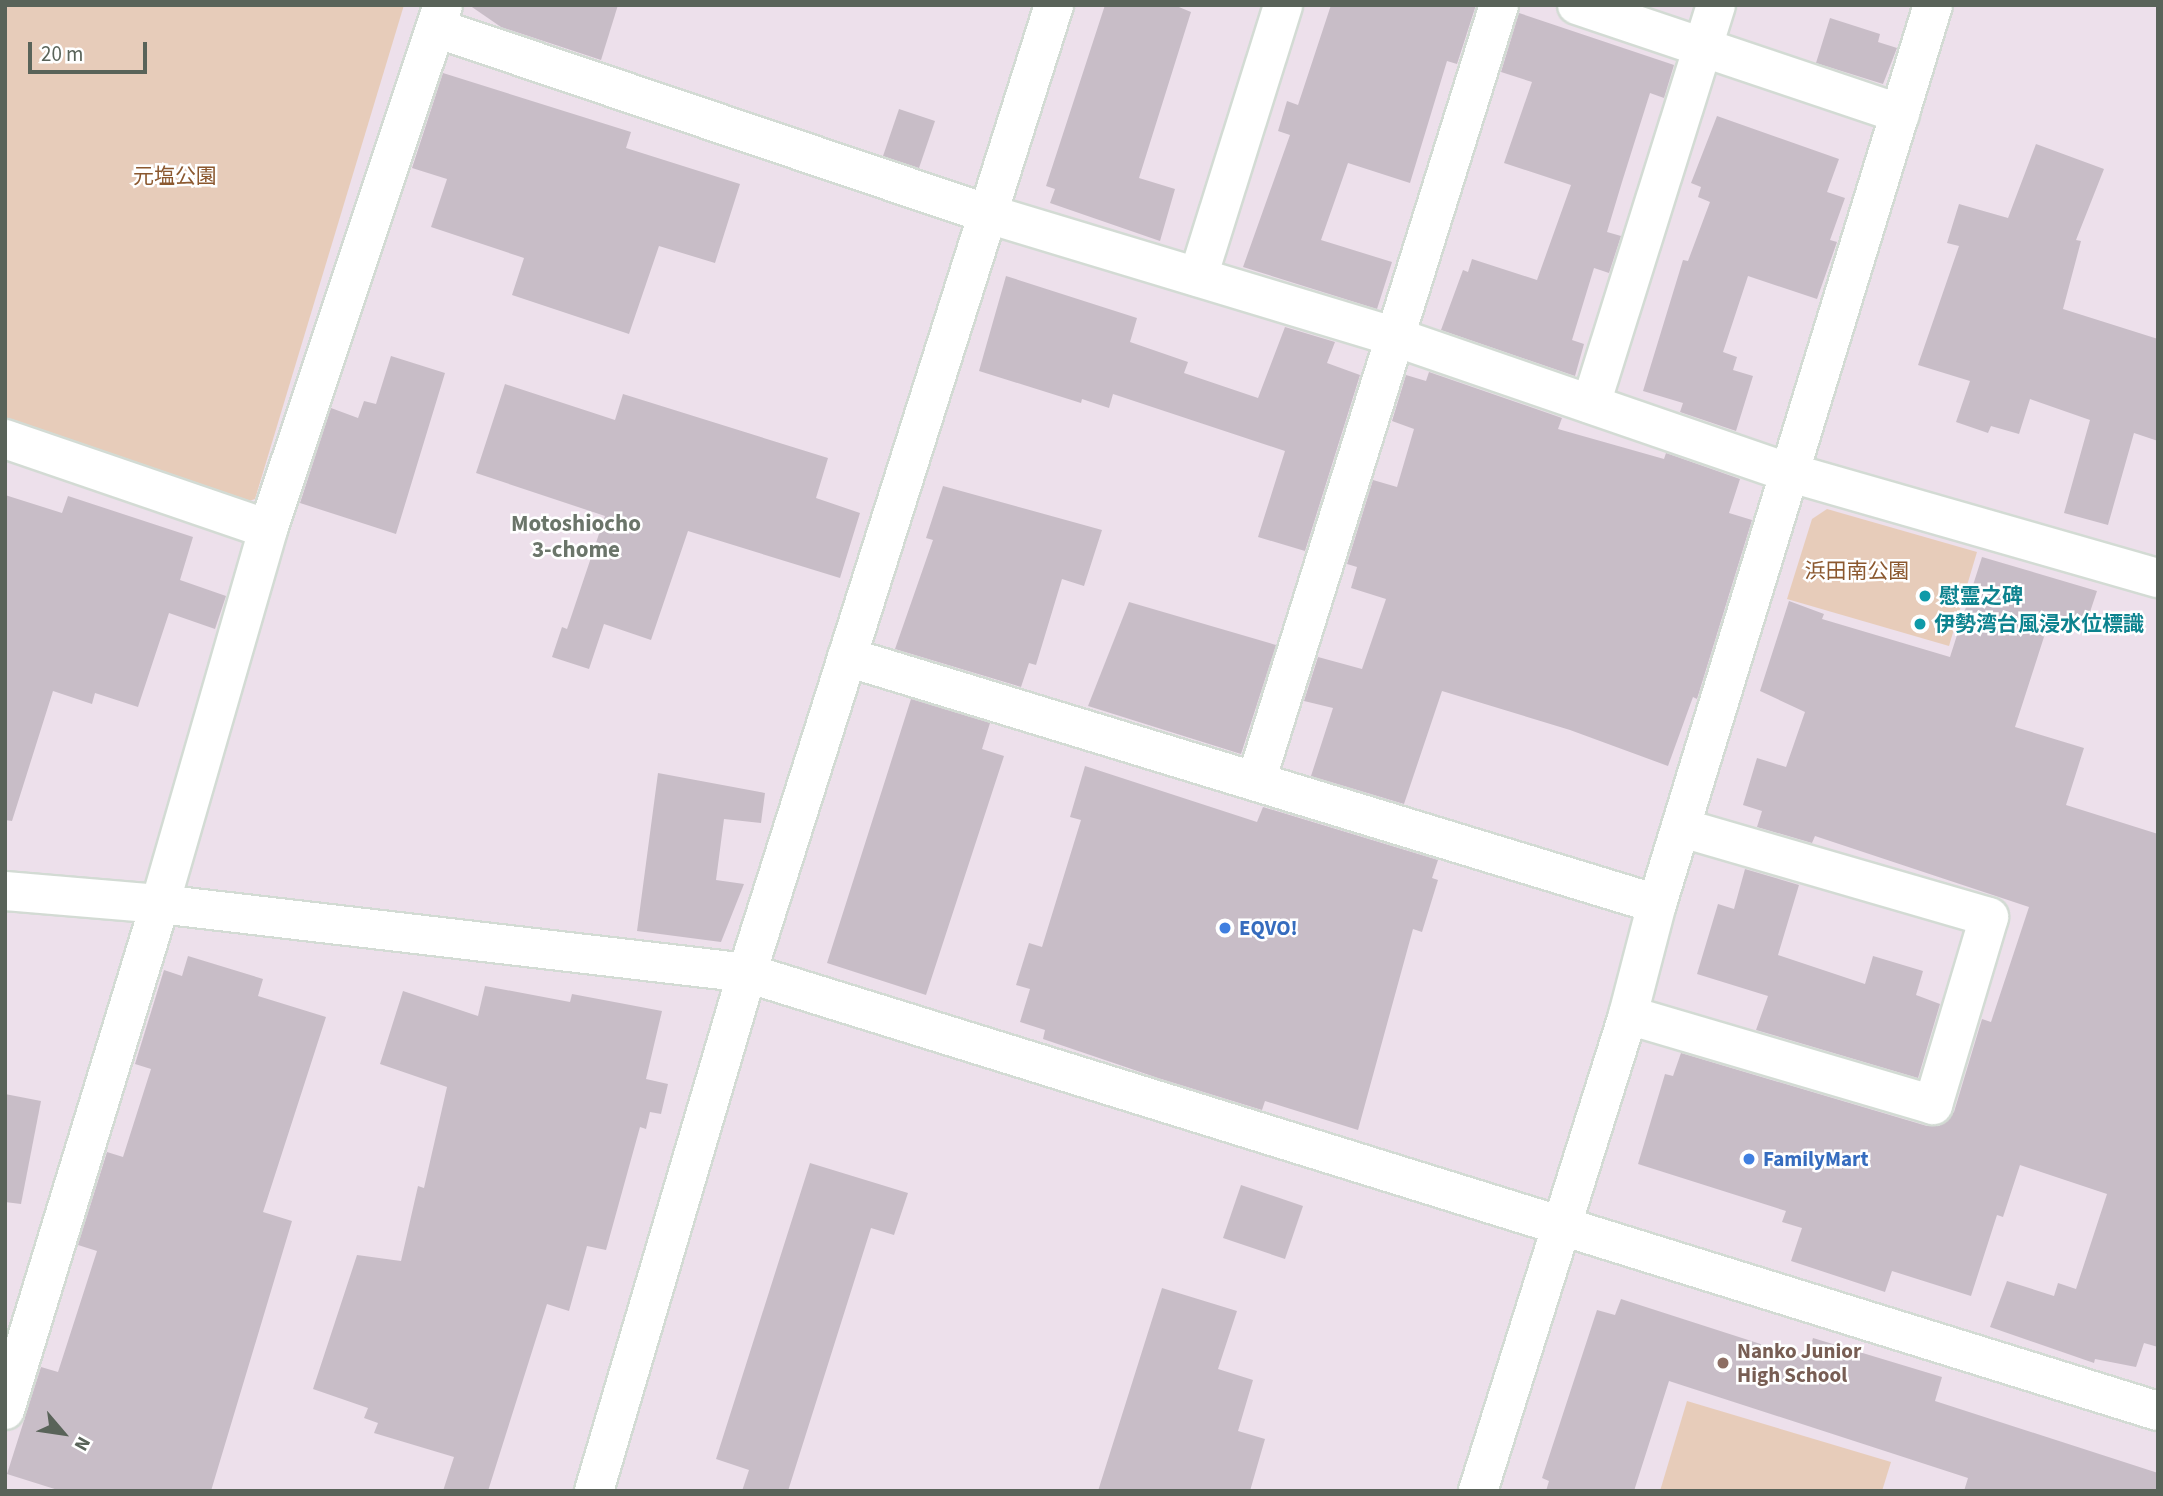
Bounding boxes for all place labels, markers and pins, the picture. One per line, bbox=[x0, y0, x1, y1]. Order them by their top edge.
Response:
place label: 慰霊之碑 bbox=[1939, 583, 2023, 609]
marker: 慰霊之碑 bbox=[1917, 588, 1933, 604]
place label: 伊勢湾台風浸水位標識 bbox=[1934, 611, 2144, 637]
marker: 伊勢湾台風浸水位標識 bbox=[1912, 616, 1928, 632]
place label: EQVO! bbox=[1239, 915, 1298, 941]
marker: EQVO! bbox=[1217, 920, 1233, 936]
place label: FamilyMart bbox=[1763, 1146, 1868, 1172]
marker: FamilyMart bbox=[1741, 1151, 1757, 1167]
place label: Nanko Junior High School bbox=[1737, 1338, 1861, 1388]
marker: Nanko Junior High School bbox=[1715, 1355, 1731, 1371]

